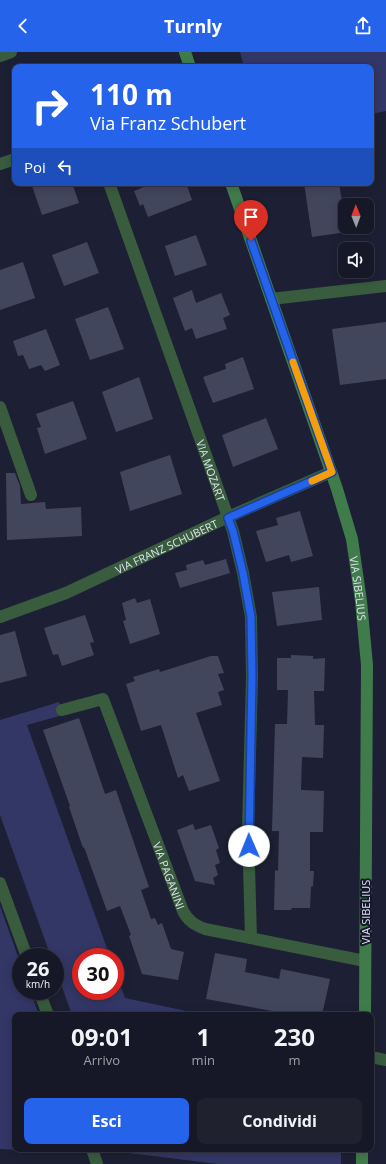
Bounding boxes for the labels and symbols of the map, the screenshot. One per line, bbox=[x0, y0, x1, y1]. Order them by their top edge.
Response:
north arrow bbox=[338, 198, 374, 234]
pin bbox=[234, 200, 268, 241]
street label: VIA MOZART bbox=[194, 438, 229, 503]
street label: VIA FRANZ SCHUBERT bbox=[113, 515, 220, 576]
street label: VIA SIBELIUS bbox=[347, 555, 370, 621]
position arrow bbox=[228, 825, 270, 867]
street label: VIA PAGANINI bbox=[150, 840, 189, 911]
street label: VIA SIBELIUS bbox=[358, 880, 373, 944]
speed limit sign: 30 bbox=[72, 948, 124, 1000]

